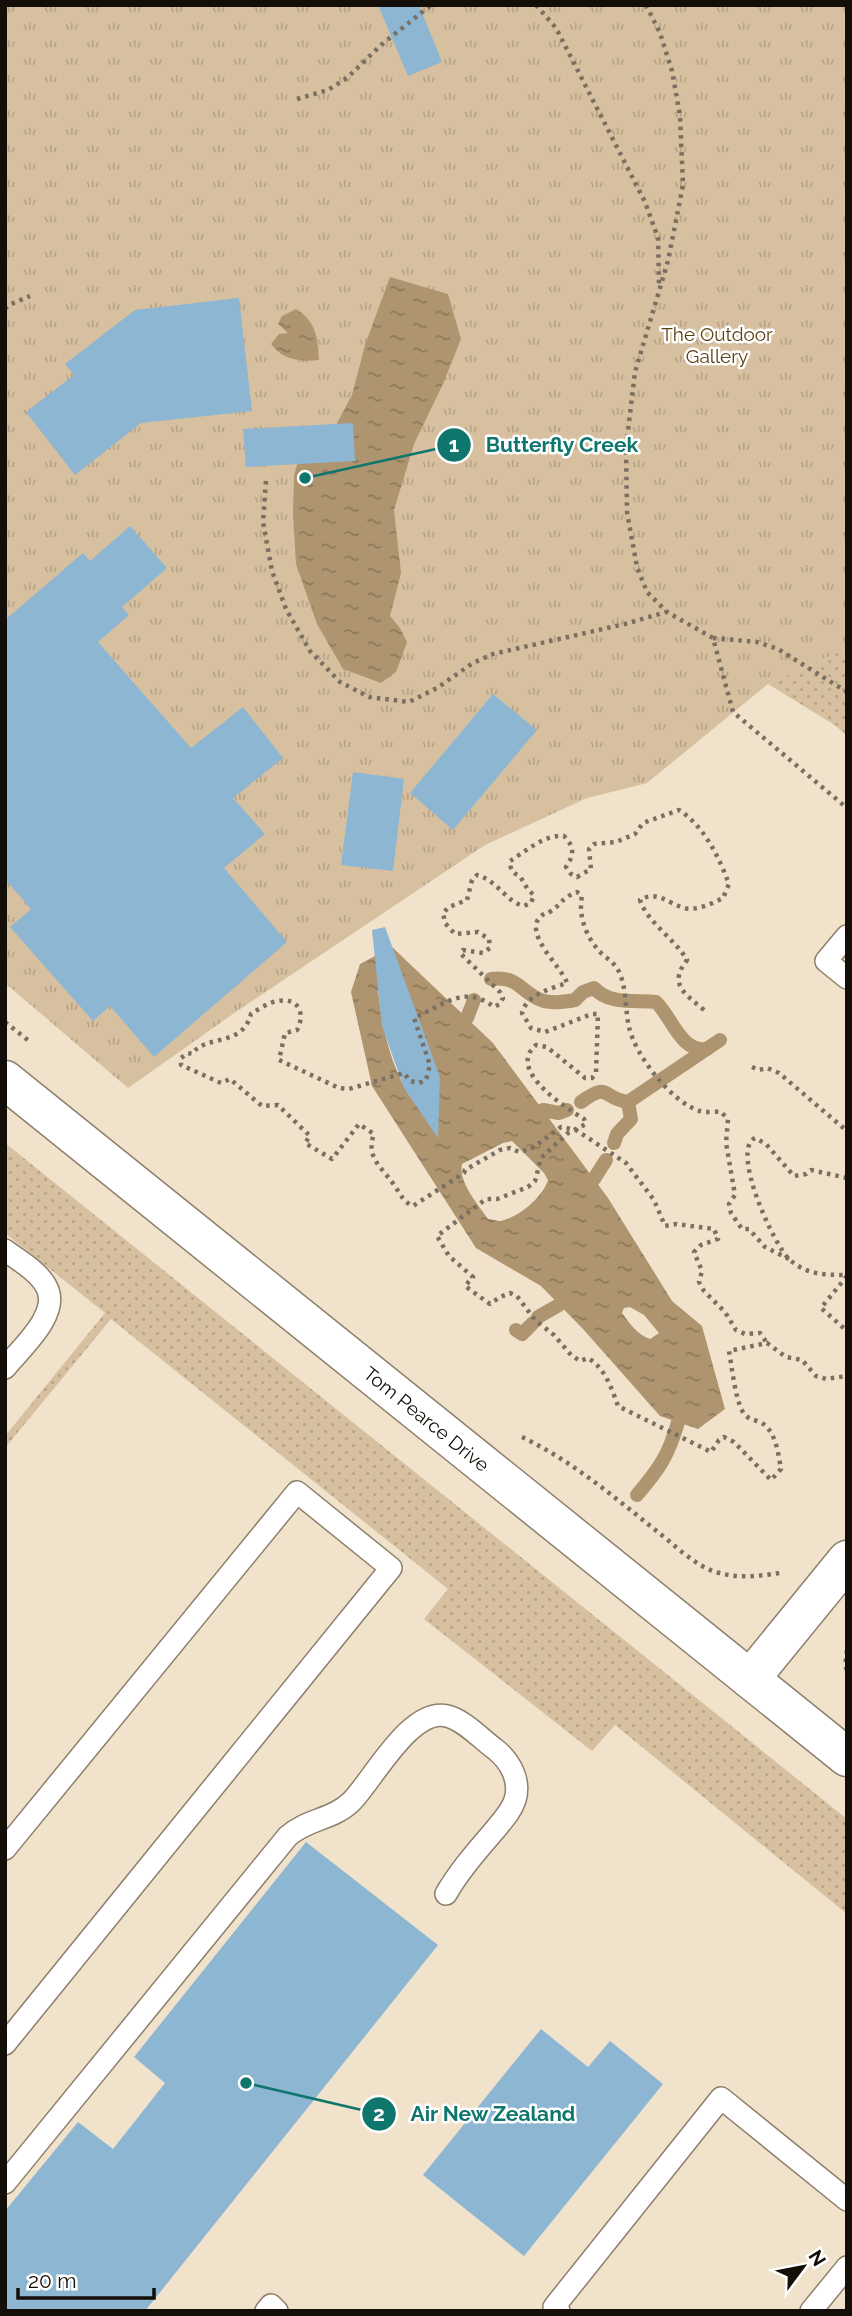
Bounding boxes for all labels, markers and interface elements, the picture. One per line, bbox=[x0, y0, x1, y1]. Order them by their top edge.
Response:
park label: The Outdoor Gallery bbox=[661, 323, 773, 367]
callout: Butterfly Creek bbox=[437, 424, 653, 466]
text: 1 bbox=[449, 432, 459, 457]
text: Butterfly Creek bbox=[486, 432, 638, 457]
street label: Tom Pearce Drive bbox=[360, 1362, 494, 1476]
callout: Air New Zealand bbox=[361, 2093, 590, 2135]
text: 2 bbox=[373, 2101, 385, 2126]
text: Air New Zealand bbox=[411, 2101, 575, 2126]
north arrow bbox=[768, 2232, 838, 2302]
text: N bbox=[804, 2246, 831, 2270]
scale bar bbox=[18, 2256, 154, 2300]
text: 20 m bbox=[28, 2268, 76, 2293]

